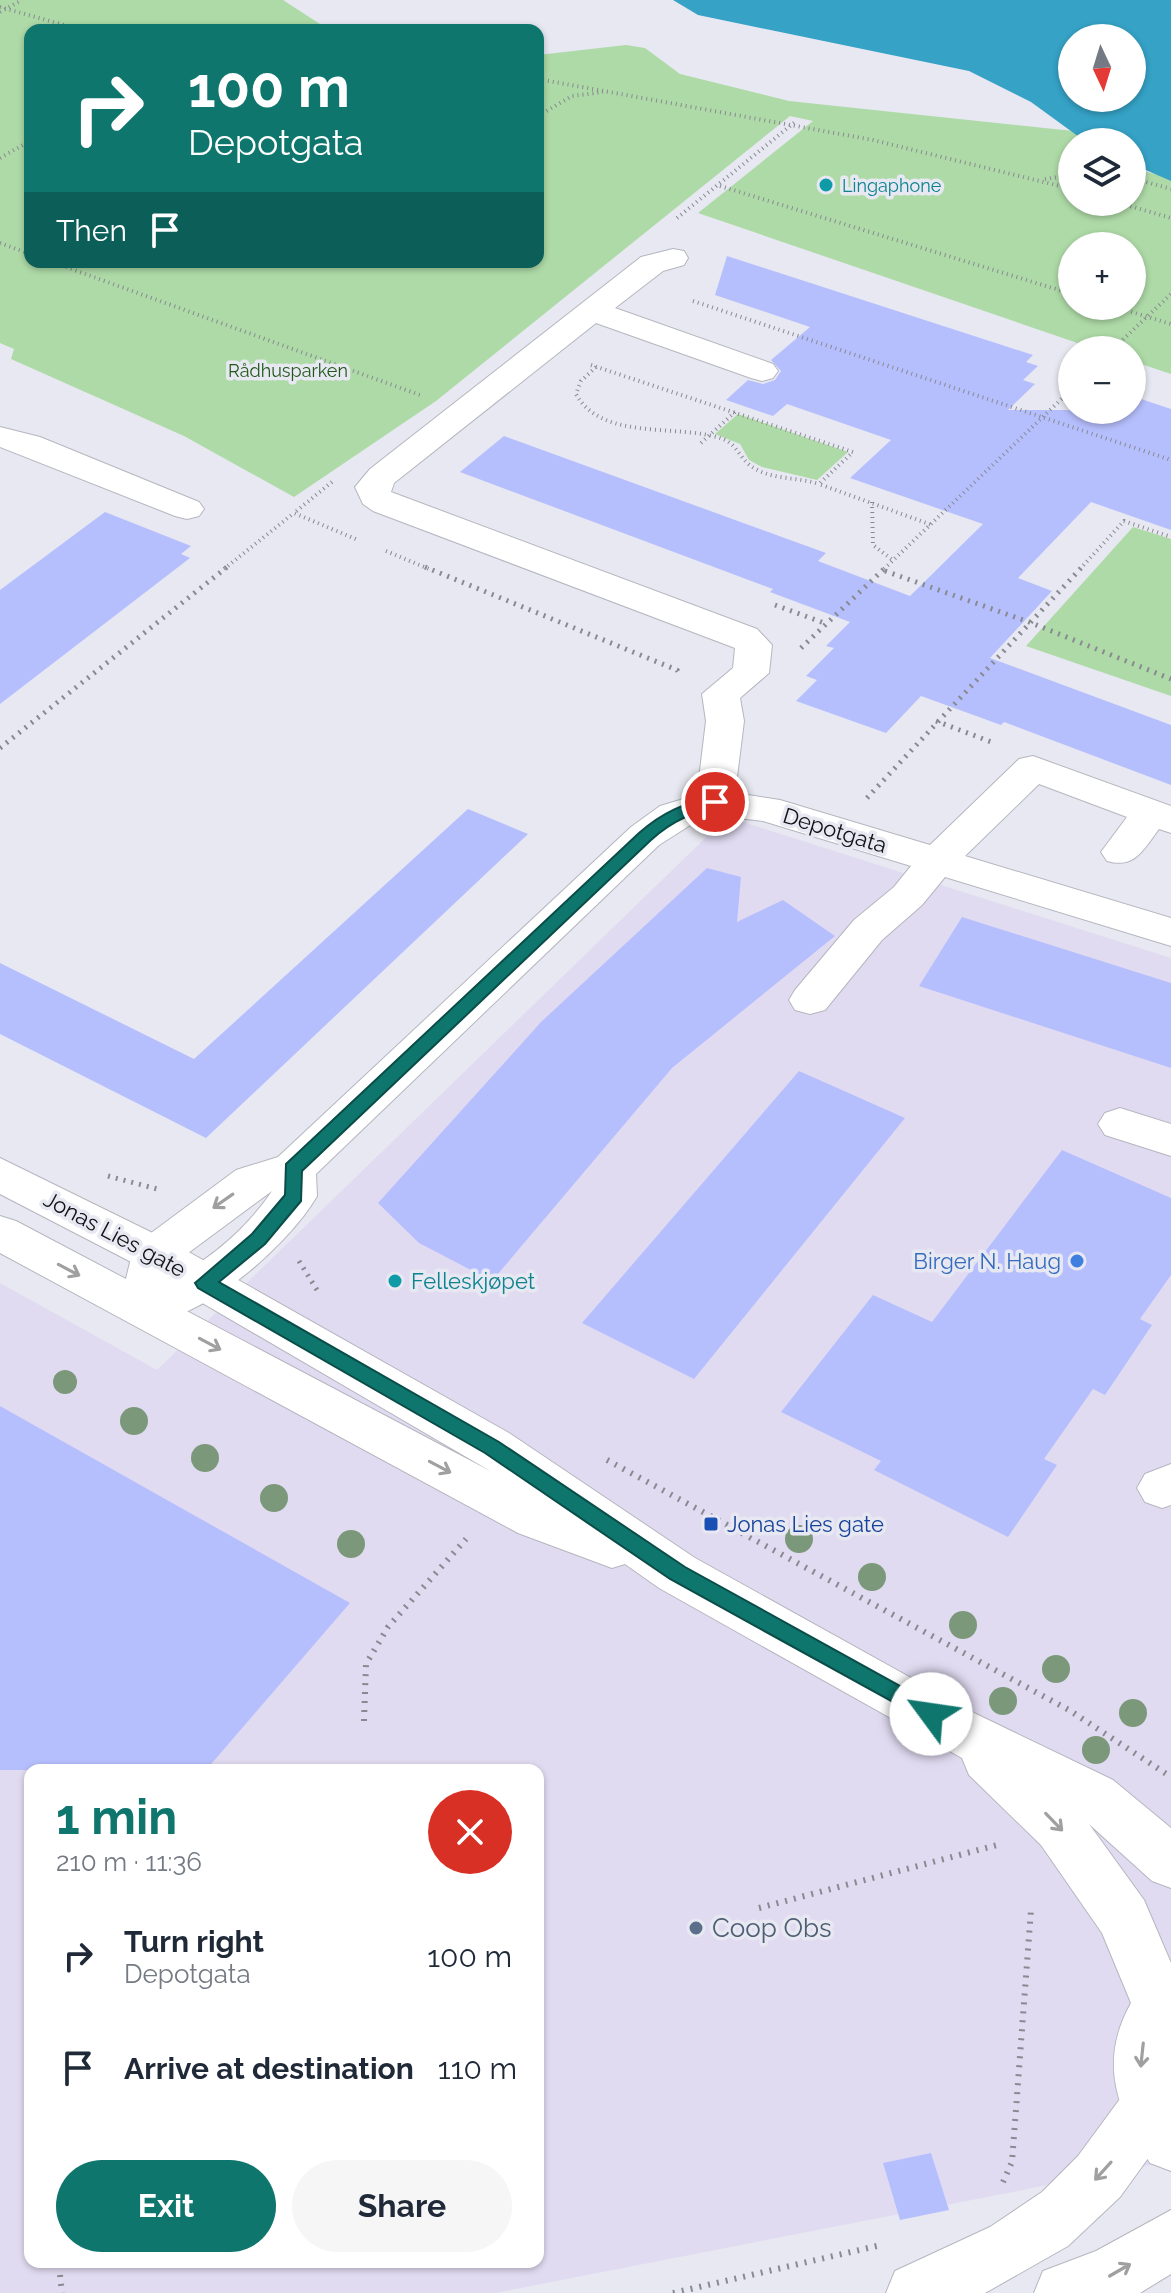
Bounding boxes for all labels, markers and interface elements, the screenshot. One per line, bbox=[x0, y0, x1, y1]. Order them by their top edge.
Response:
north arrow bbox=[1058, 24, 1146, 112]
map controls bbox=[1058, 24, 1146, 424]
text: 100 m bbox=[188, 54, 350, 120]
icon: right bbox=[56, 56, 160, 160]
text: Depotgata bbox=[188, 121, 363, 163]
button: layers bbox=[1058, 128, 1146, 216]
place label: Lingaphone bbox=[842, 175, 942, 196]
marker: Lingaphone bbox=[817, 176, 835, 194]
icon: arrive bbox=[143, 208, 187, 252]
text: Then bbox=[56, 213, 127, 248]
button: + bbox=[1058, 232, 1146, 320]
button: − bbox=[1058, 336, 1146, 424]
park label: Rådhusparken bbox=[228, 360, 348, 381]
pin bbox=[681, 768, 749, 836]
icon: arrive bbox=[693, 780, 737, 824]
street label: Depotgata bbox=[780, 802, 890, 858]
street label: Jonas Lies gate bbox=[40, 1186, 190, 1282]
one-way arrow bbox=[212, 1193, 234, 1209]
place label: Birger N. Haug bbox=[913, 1248, 1061, 1274]
marker: Birger N. Haug bbox=[1068, 1252, 1086, 1270]
one-way arrow bbox=[57, 1262, 80, 1278]
place label: Felleskjøpet bbox=[411, 1268, 536, 1294]
marker: Felleskjøpet bbox=[386, 1272, 404, 1290]
one-way arrow bbox=[198, 1337, 222, 1353]
one-way arrow bbox=[427, 1460, 451, 1475]
place label: Jonas Lies gate bbox=[727, 1511, 884, 1537]
marker: Jonas Lies gate bbox=[702, 1515, 720, 1533]
position arrow bbox=[889, 1672, 973, 1756]
text: 1 min bbox=[56, 1789, 177, 1845]
button: close bbox=[428, 1790, 512, 1874]
one-way arrow bbox=[1044, 1812, 1063, 1832]
text: 210 m · 11:36 bbox=[56, 1847, 202, 1877]
place label: Coop Obs bbox=[712, 1913, 832, 1943]
marker: Coop Obs bbox=[687, 1919, 705, 1937]
text: Turn right bbox=[124, 1924, 264, 1959]
icon: right bbox=[56, 1934, 100, 1978]
text: 100 m bbox=[427, 1939, 512, 1974]
text: Depotgata bbox=[124, 1959, 251, 1989]
one-way arrow bbox=[1134, 2041, 1149, 2068]
icon: arrive bbox=[56, 2046, 100, 2090]
text: Arrive at destination bbox=[124, 2051, 414, 2086]
text: 110 m bbox=[438, 2051, 517, 2086]
button: Exit bbox=[56, 2160, 276, 2252]
button: Share bbox=[292, 2160, 512, 2252]
one-way arrow bbox=[1094, 2161, 1112, 2181]
one-way arrow bbox=[1108, 2262, 1131, 2278]

